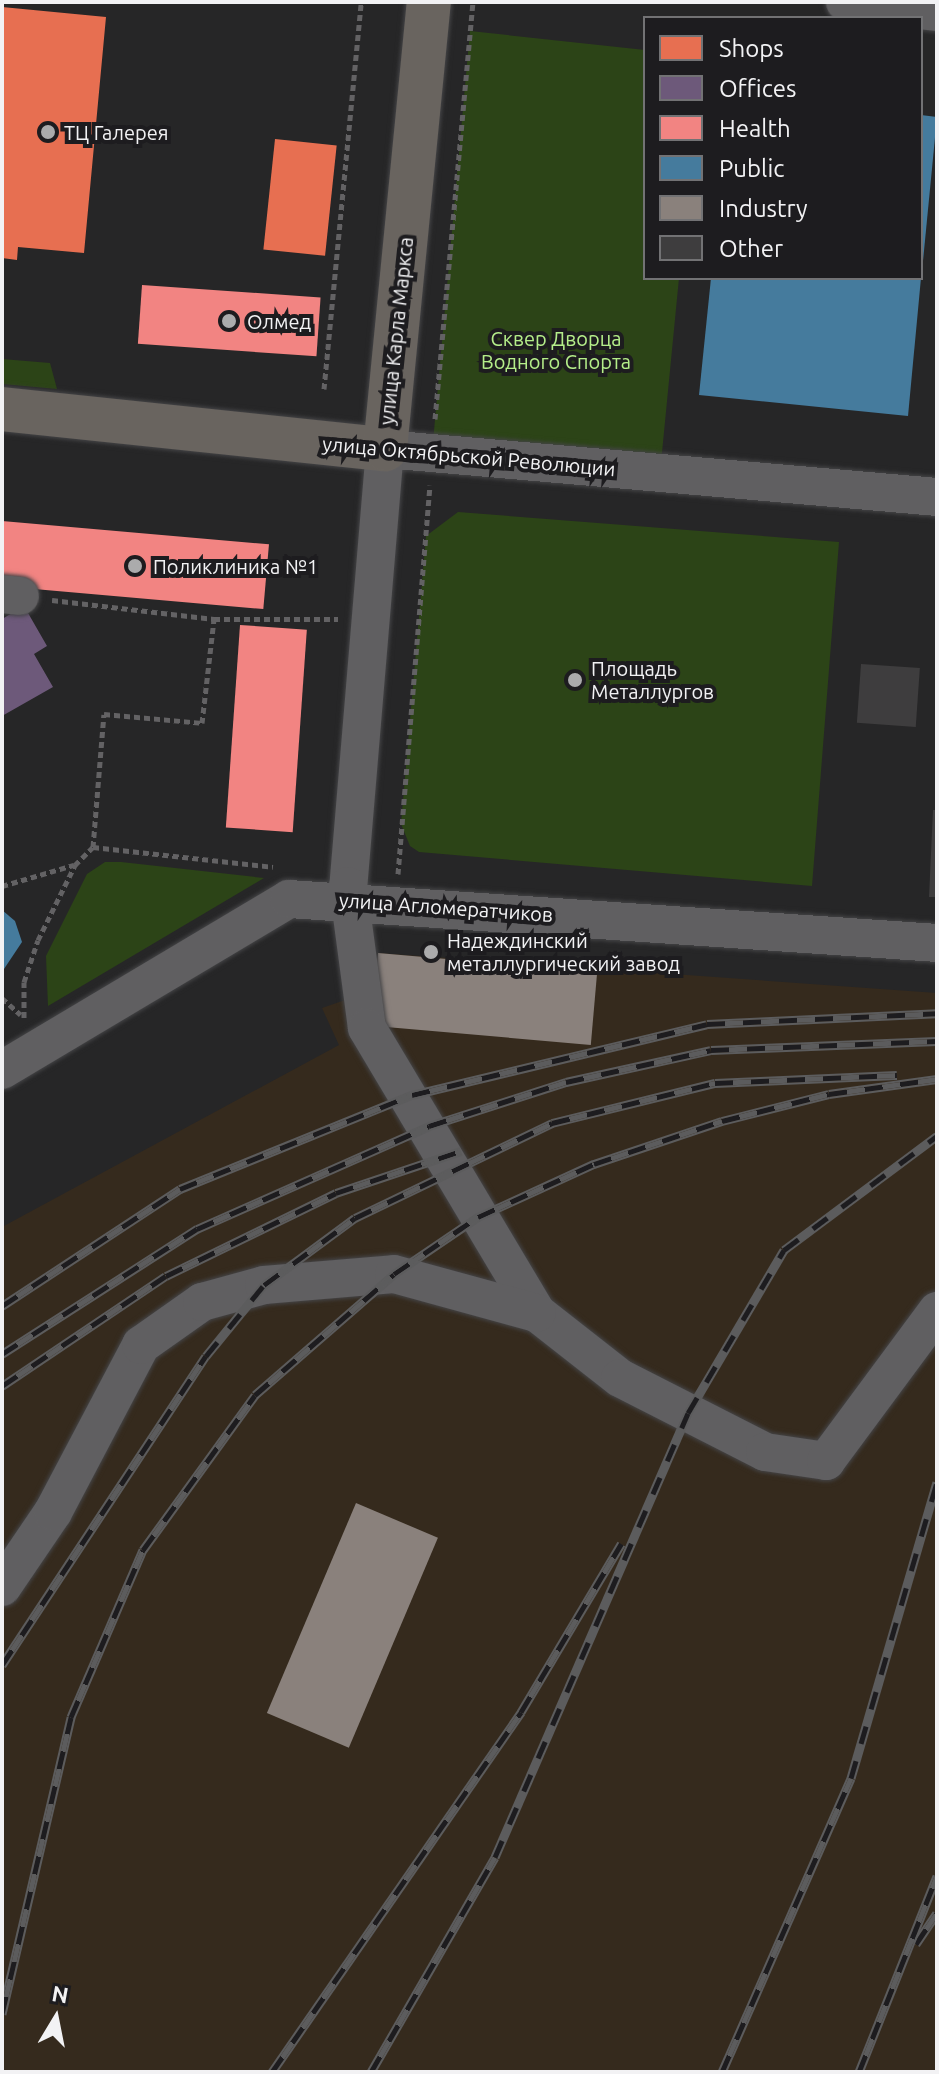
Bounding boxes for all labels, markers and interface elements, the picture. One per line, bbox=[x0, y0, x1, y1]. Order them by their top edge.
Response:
legend bbox=[643, 16, 923, 280]
text: Shops bbox=[719, 35, 784, 62]
text: Offices bbox=[719, 75, 797, 102]
text: Health bbox=[719, 115, 791, 142]
place label: ТЦ Галерея bbox=[64, 120, 169, 144]
marker: ТЦ Галерея bbox=[39, 123, 57, 141]
text: Public bbox=[719, 155, 784, 182]
text: Industry bbox=[719, 195, 808, 222]
text: Other bbox=[719, 235, 783, 262]
street label: улица Карла Маркса bbox=[374, 236, 418, 426]
place label: Олмед bbox=[247, 309, 311, 333]
marker: Олмед bbox=[218, 310, 240, 332]
park label: Сквер Дворца Водного Спорта bbox=[481, 326, 631, 373]
street label: улица Октябрьской Революции bbox=[321, 431, 617, 481]
place label: Поликлиника №1 bbox=[153, 554, 318, 578]
marker: Поликлиника №1 bbox=[124, 555, 146, 577]
place label: Площадь Металлургов bbox=[591, 656, 714, 703]
marker: Площадь Металлургов bbox=[566, 671, 584, 689]
street label: улица Агломератчиков bbox=[338, 888, 554, 926]
place label: Надеждинский металлургический завод bbox=[447, 928, 680, 975]
marker: Надеждинский металлургический завод bbox=[422, 943, 440, 961]
north arrow bbox=[16, 1978, 96, 2058]
text: N bbox=[50, 1980, 71, 2008]

